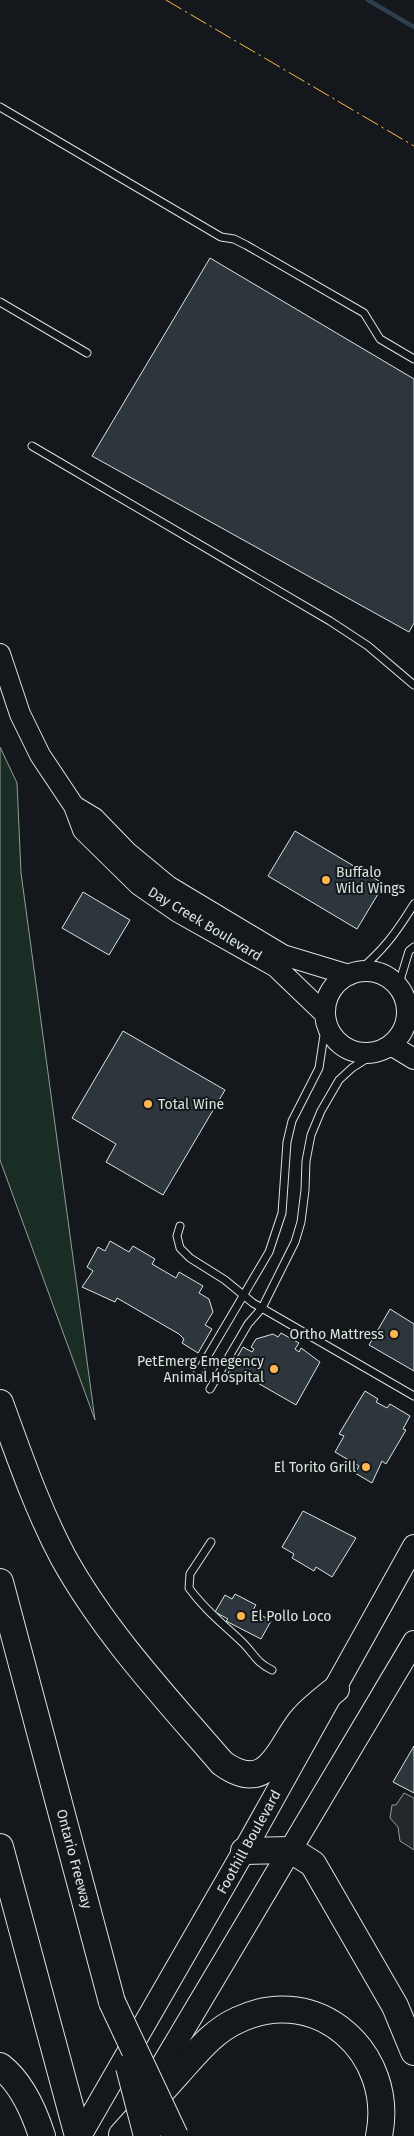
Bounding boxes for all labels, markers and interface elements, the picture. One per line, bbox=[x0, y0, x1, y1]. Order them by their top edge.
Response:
place label: Buffalo Wild Wings bbox=[336, 864, 406, 897]
marker: Buffalo Wild Wings bbox=[320, 874, 332, 886]
street label: Day Creek Boulevard bbox=[145, 883, 265, 965]
place label: Total Wine bbox=[158, 1096, 224, 1113]
marker: Total Wine bbox=[142, 1098, 154, 1110]
place label: Ortho Mattress bbox=[290, 1326, 384, 1343]
marker: Ortho Mattress bbox=[388, 1328, 400, 1340]
place label: PetEmerg Emegency Animal Hospital bbox=[137, 1353, 264, 1386]
marker: PetEmerg Emegency Animal Hospital bbox=[268, 1363, 280, 1375]
place label: El Torito Grill bbox=[274, 1459, 356, 1476]
marker: El Torito Grill bbox=[360, 1461, 372, 1473]
place label: El Pollo Loco bbox=[251, 1608, 332, 1625]
marker: El Pollo Loco bbox=[235, 1610, 247, 1622]
street label: Foothill Boulevard bbox=[213, 1787, 285, 1897]
street label: Ontario Freeway bbox=[53, 1807, 96, 1911]

